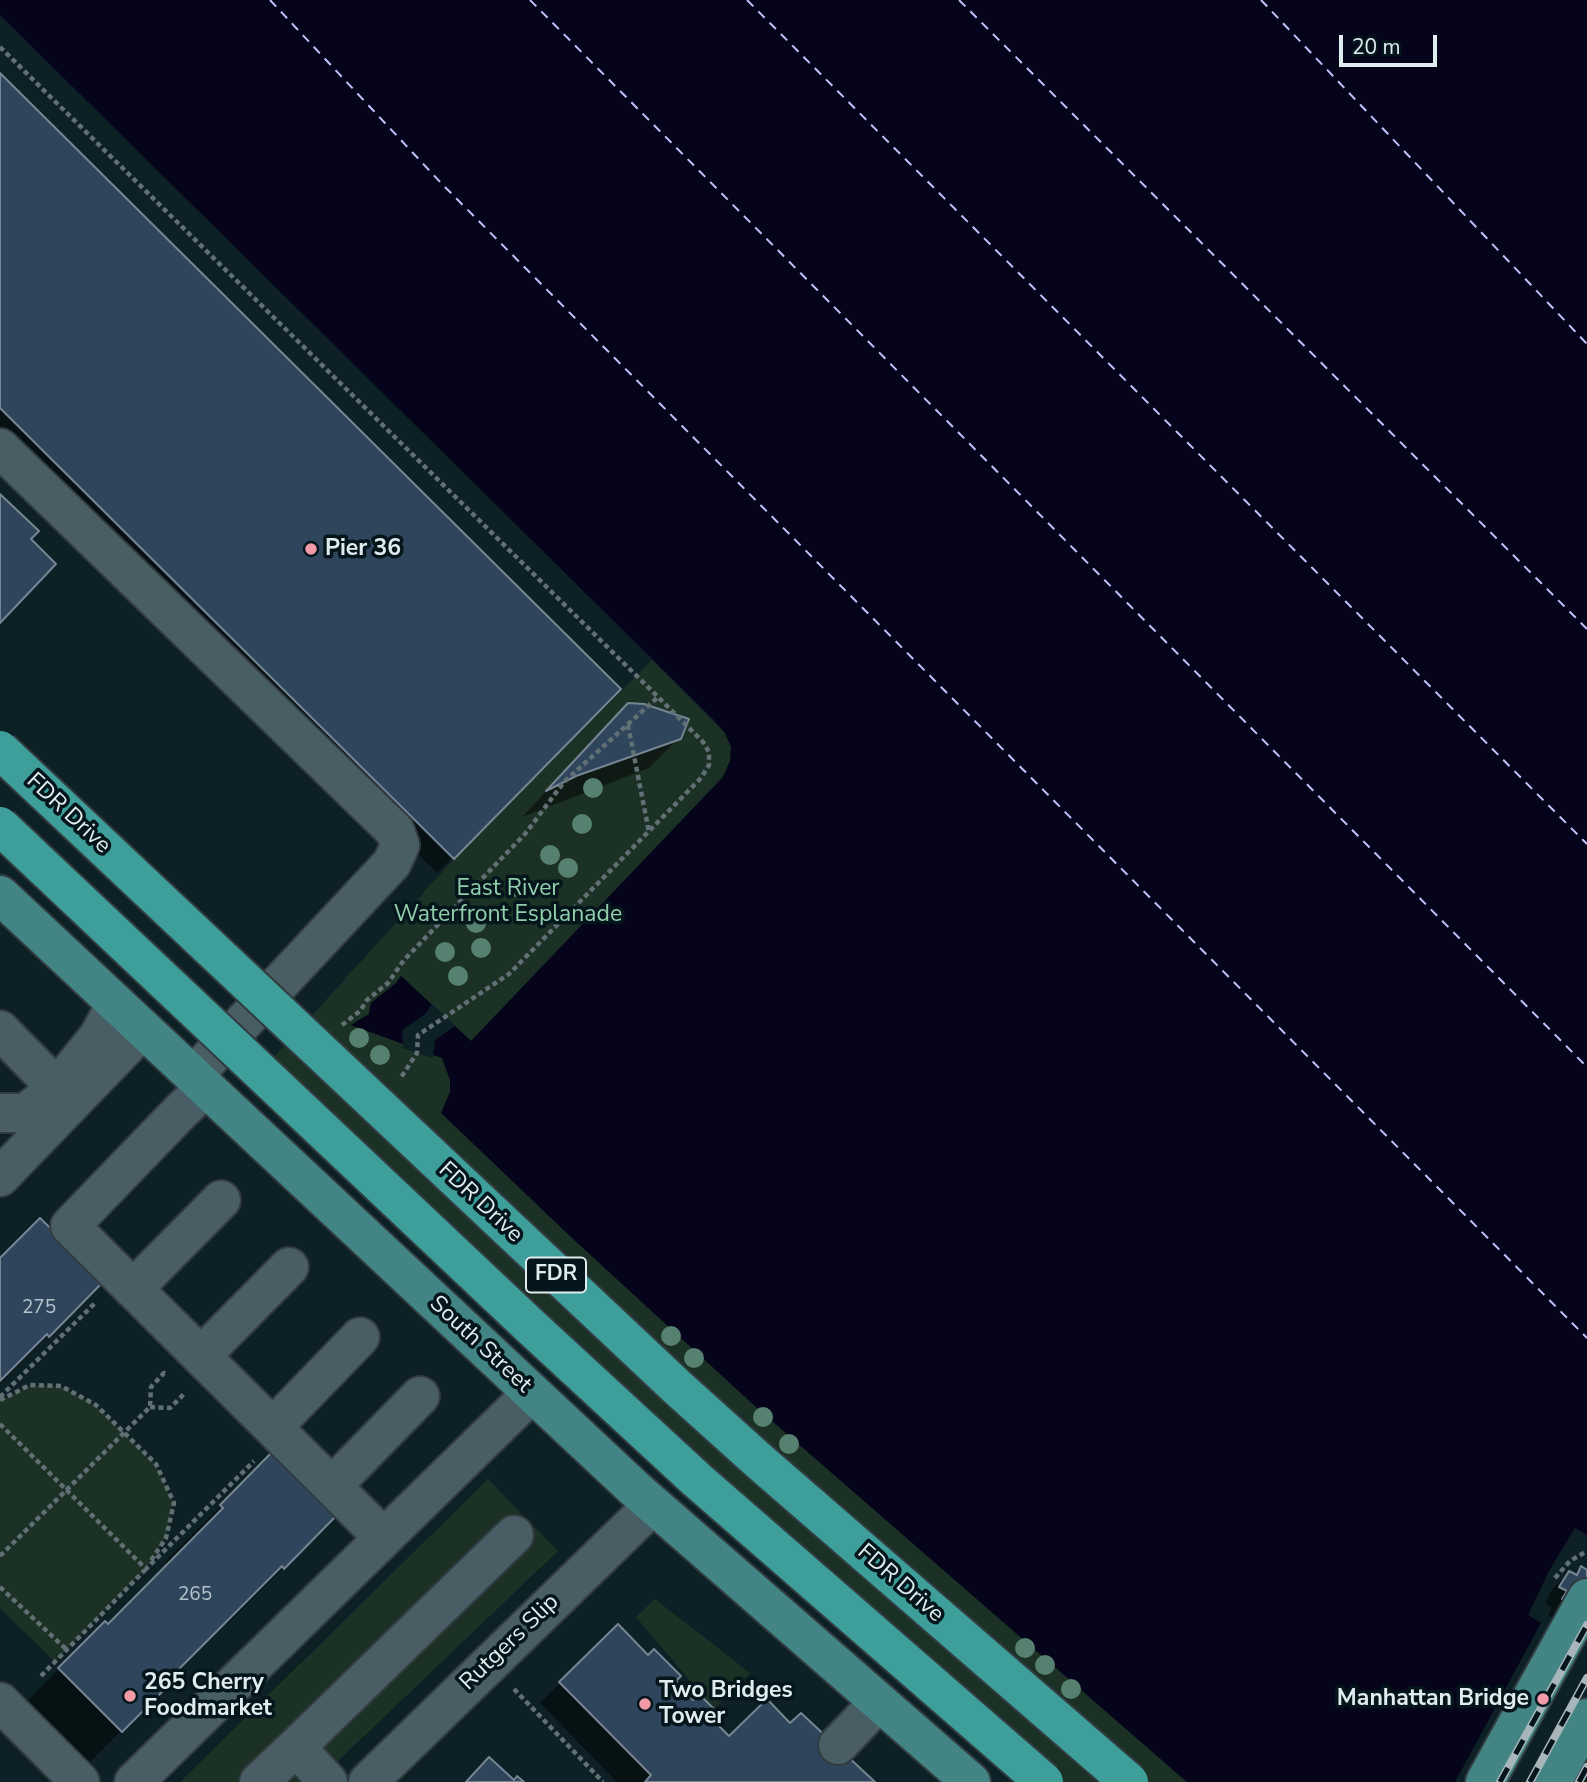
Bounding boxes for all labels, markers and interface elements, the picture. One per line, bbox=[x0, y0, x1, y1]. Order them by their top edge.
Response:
scale bar bbox=[1342, 21, 1440, 65]
text: 20 m bbox=[1352, 33, 1401, 61]
place label: Pier 36 bbox=[325, 535, 401, 563]
marker: Pier 36 bbox=[303, 541, 319, 557]
street label: FDR Drive bbox=[20, 768, 116, 860]
park label: East River Waterfront Esplanade bbox=[394, 875, 622, 929]
street label: FDR Drive bbox=[432, 1157, 528, 1249]
road number: FDR bbox=[526, 1258, 586, 1292]
street label: South Street bbox=[423, 1291, 537, 1399]
house number: 275 bbox=[22, 1297, 56, 1319]
street label: FDR Drive bbox=[851, 1539, 949, 1629]
house number: 265 bbox=[178, 1584, 212, 1606]
street label: Rutgers Slip bbox=[455, 1589, 565, 1697]
place label: 265 Cherry Foodmarket bbox=[144, 1669, 272, 1723]
place label: Two Bridges Tower bbox=[659, 1677, 793, 1731]
place label: Manhattan Bridge bbox=[1337, 1685, 1529, 1713]
marker: 265 Cherry Foodmarket bbox=[122, 1688, 138, 1704]
marker: Manhattan Bridge bbox=[1535, 1691, 1551, 1707]
marker: Two Bridges Tower bbox=[637, 1696, 653, 1712]

